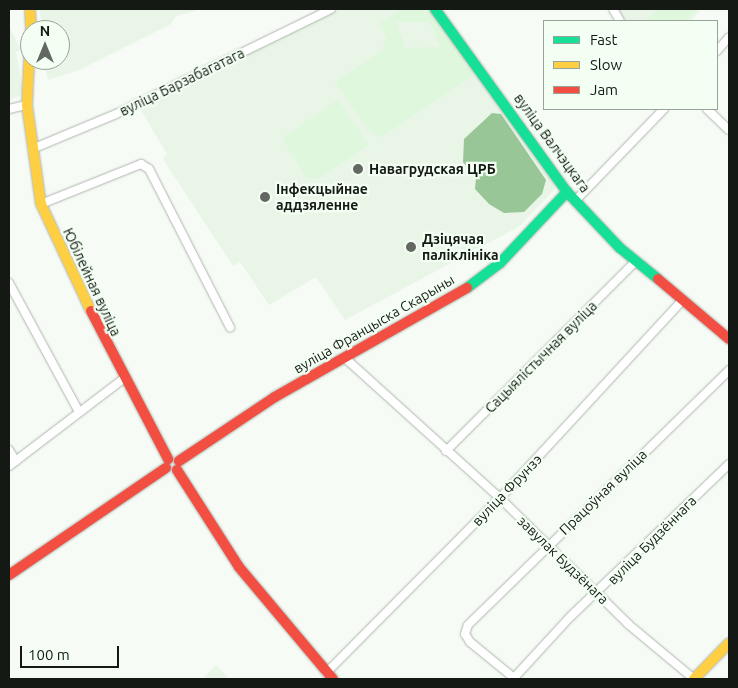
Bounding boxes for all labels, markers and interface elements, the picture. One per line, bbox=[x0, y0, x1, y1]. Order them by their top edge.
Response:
north arrow bbox=[20, 20, 70, 70]
legend bbox=[543, 20, 718, 110]
text: N bbox=[40, 23, 50, 39]
text: Fast bbox=[590, 31, 617, 48]
street label: вуліца Барзабагатага bbox=[117, 44, 247, 120]
text: Slow bbox=[590, 56, 622, 73]
text: Jam bbox=[590, 81, 618, 98]
street label: вуліца Валчэцкага bbox=[510, 90, 594, 196]
place label: Навагрудская ЦРБ bbox=[369, 161, 496, 177]
marker: Навагрудская ЦРБ bbox=[351, 162, 365, 176]
place label: Інфекцыйнае аддзяленне bbox=[276, 181, 368, 213]
marker: Інфекцыйнае аддзяленне bbox=[258, 190, 272, 204]
street label: Юбілейная вуліца bbox=[60, 225, 124, 339]
place label: Дзіцячая паліклініка bbox=[422, 231, 499, 264]
marker: Дзіцячая паліклініка bbox=[404, 240, 418, 254]
street label: вуліца Францыска Скарыны bbox=[291, 271, 457, 377]
street label: Сацыялістычная вуліца bbox=[482, 298, 600, 416]
street label: Працоўная вуліца bbox=[556, 446, 650, 538]
street label: вуліца Фрунзэ bbox=[469, 451, 545, 529]
street label: вуліца Будзённага bbox=[604, 492, 700, 588]
street label: завулак Будзёнага bbox=[514, 512, 612, 608]
scale bar bbox=[22, 636, 121, 668]
text: 100 m bbox=[28, 646, 70, 663]

